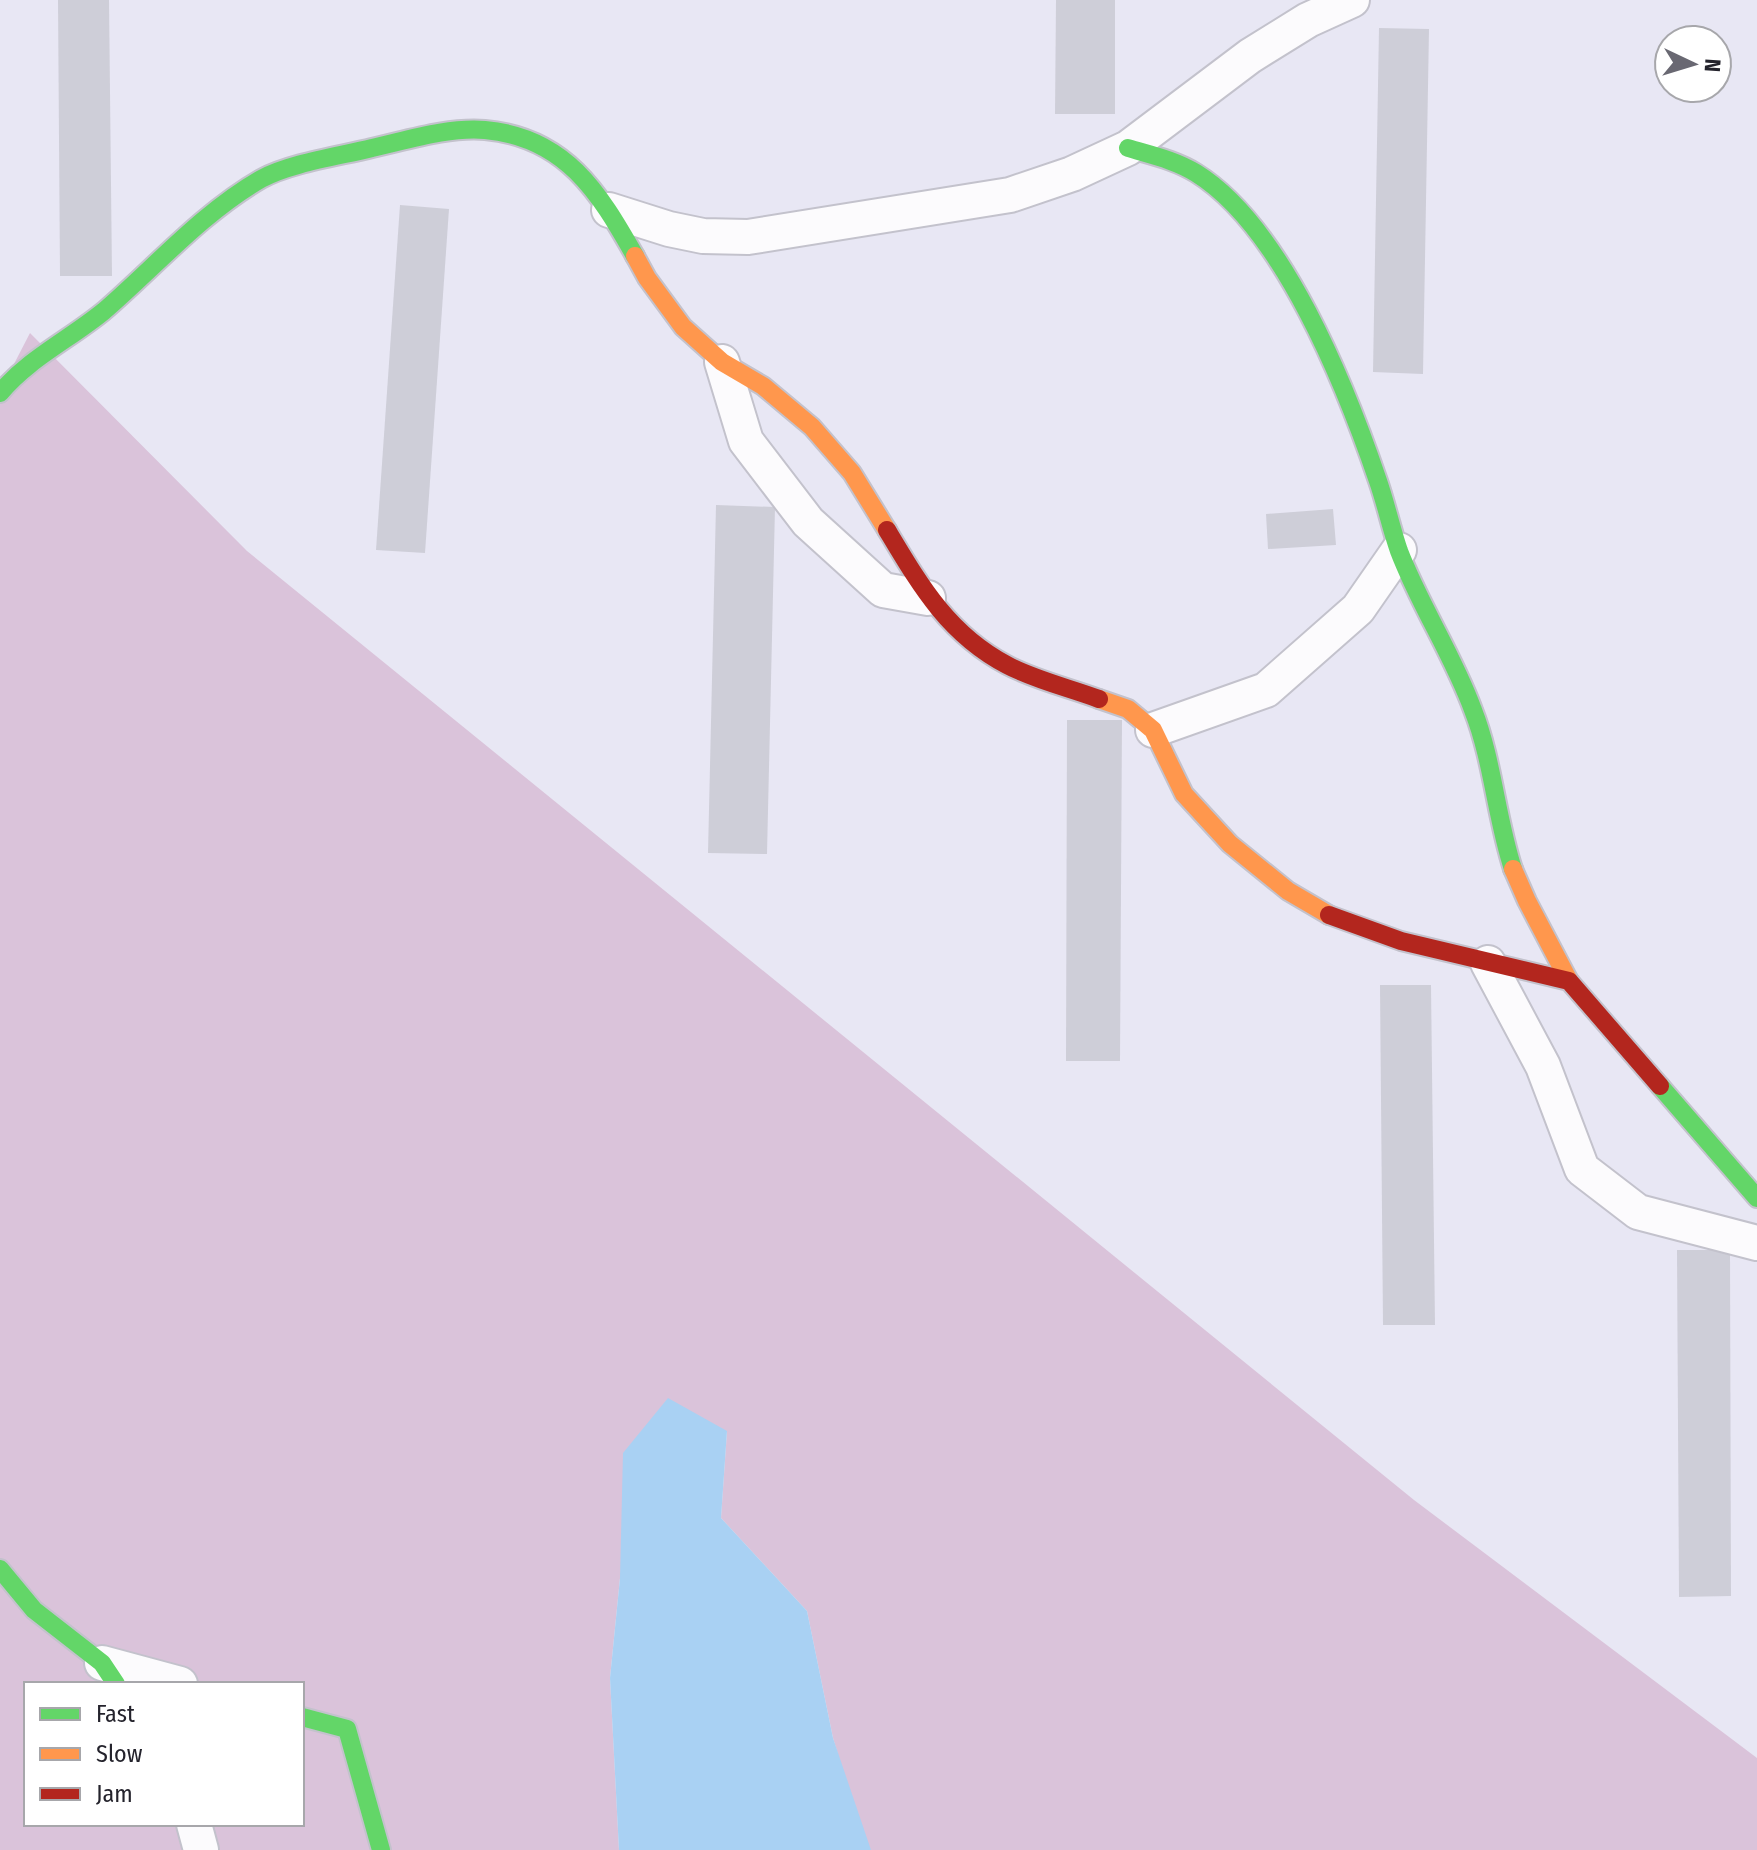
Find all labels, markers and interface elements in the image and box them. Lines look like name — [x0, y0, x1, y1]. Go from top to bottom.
north arrow — [1653, 24, 1733, 104]
text: N — [1699, 58, 1726, 73]
legend — [24, 1682, 304, 1826]
text: Fast — [96, 1700, 135, 1728]
text: Slow — [96, 1740, 143, 1768]
text: Jam — [96, 1780, 133, 1808]

